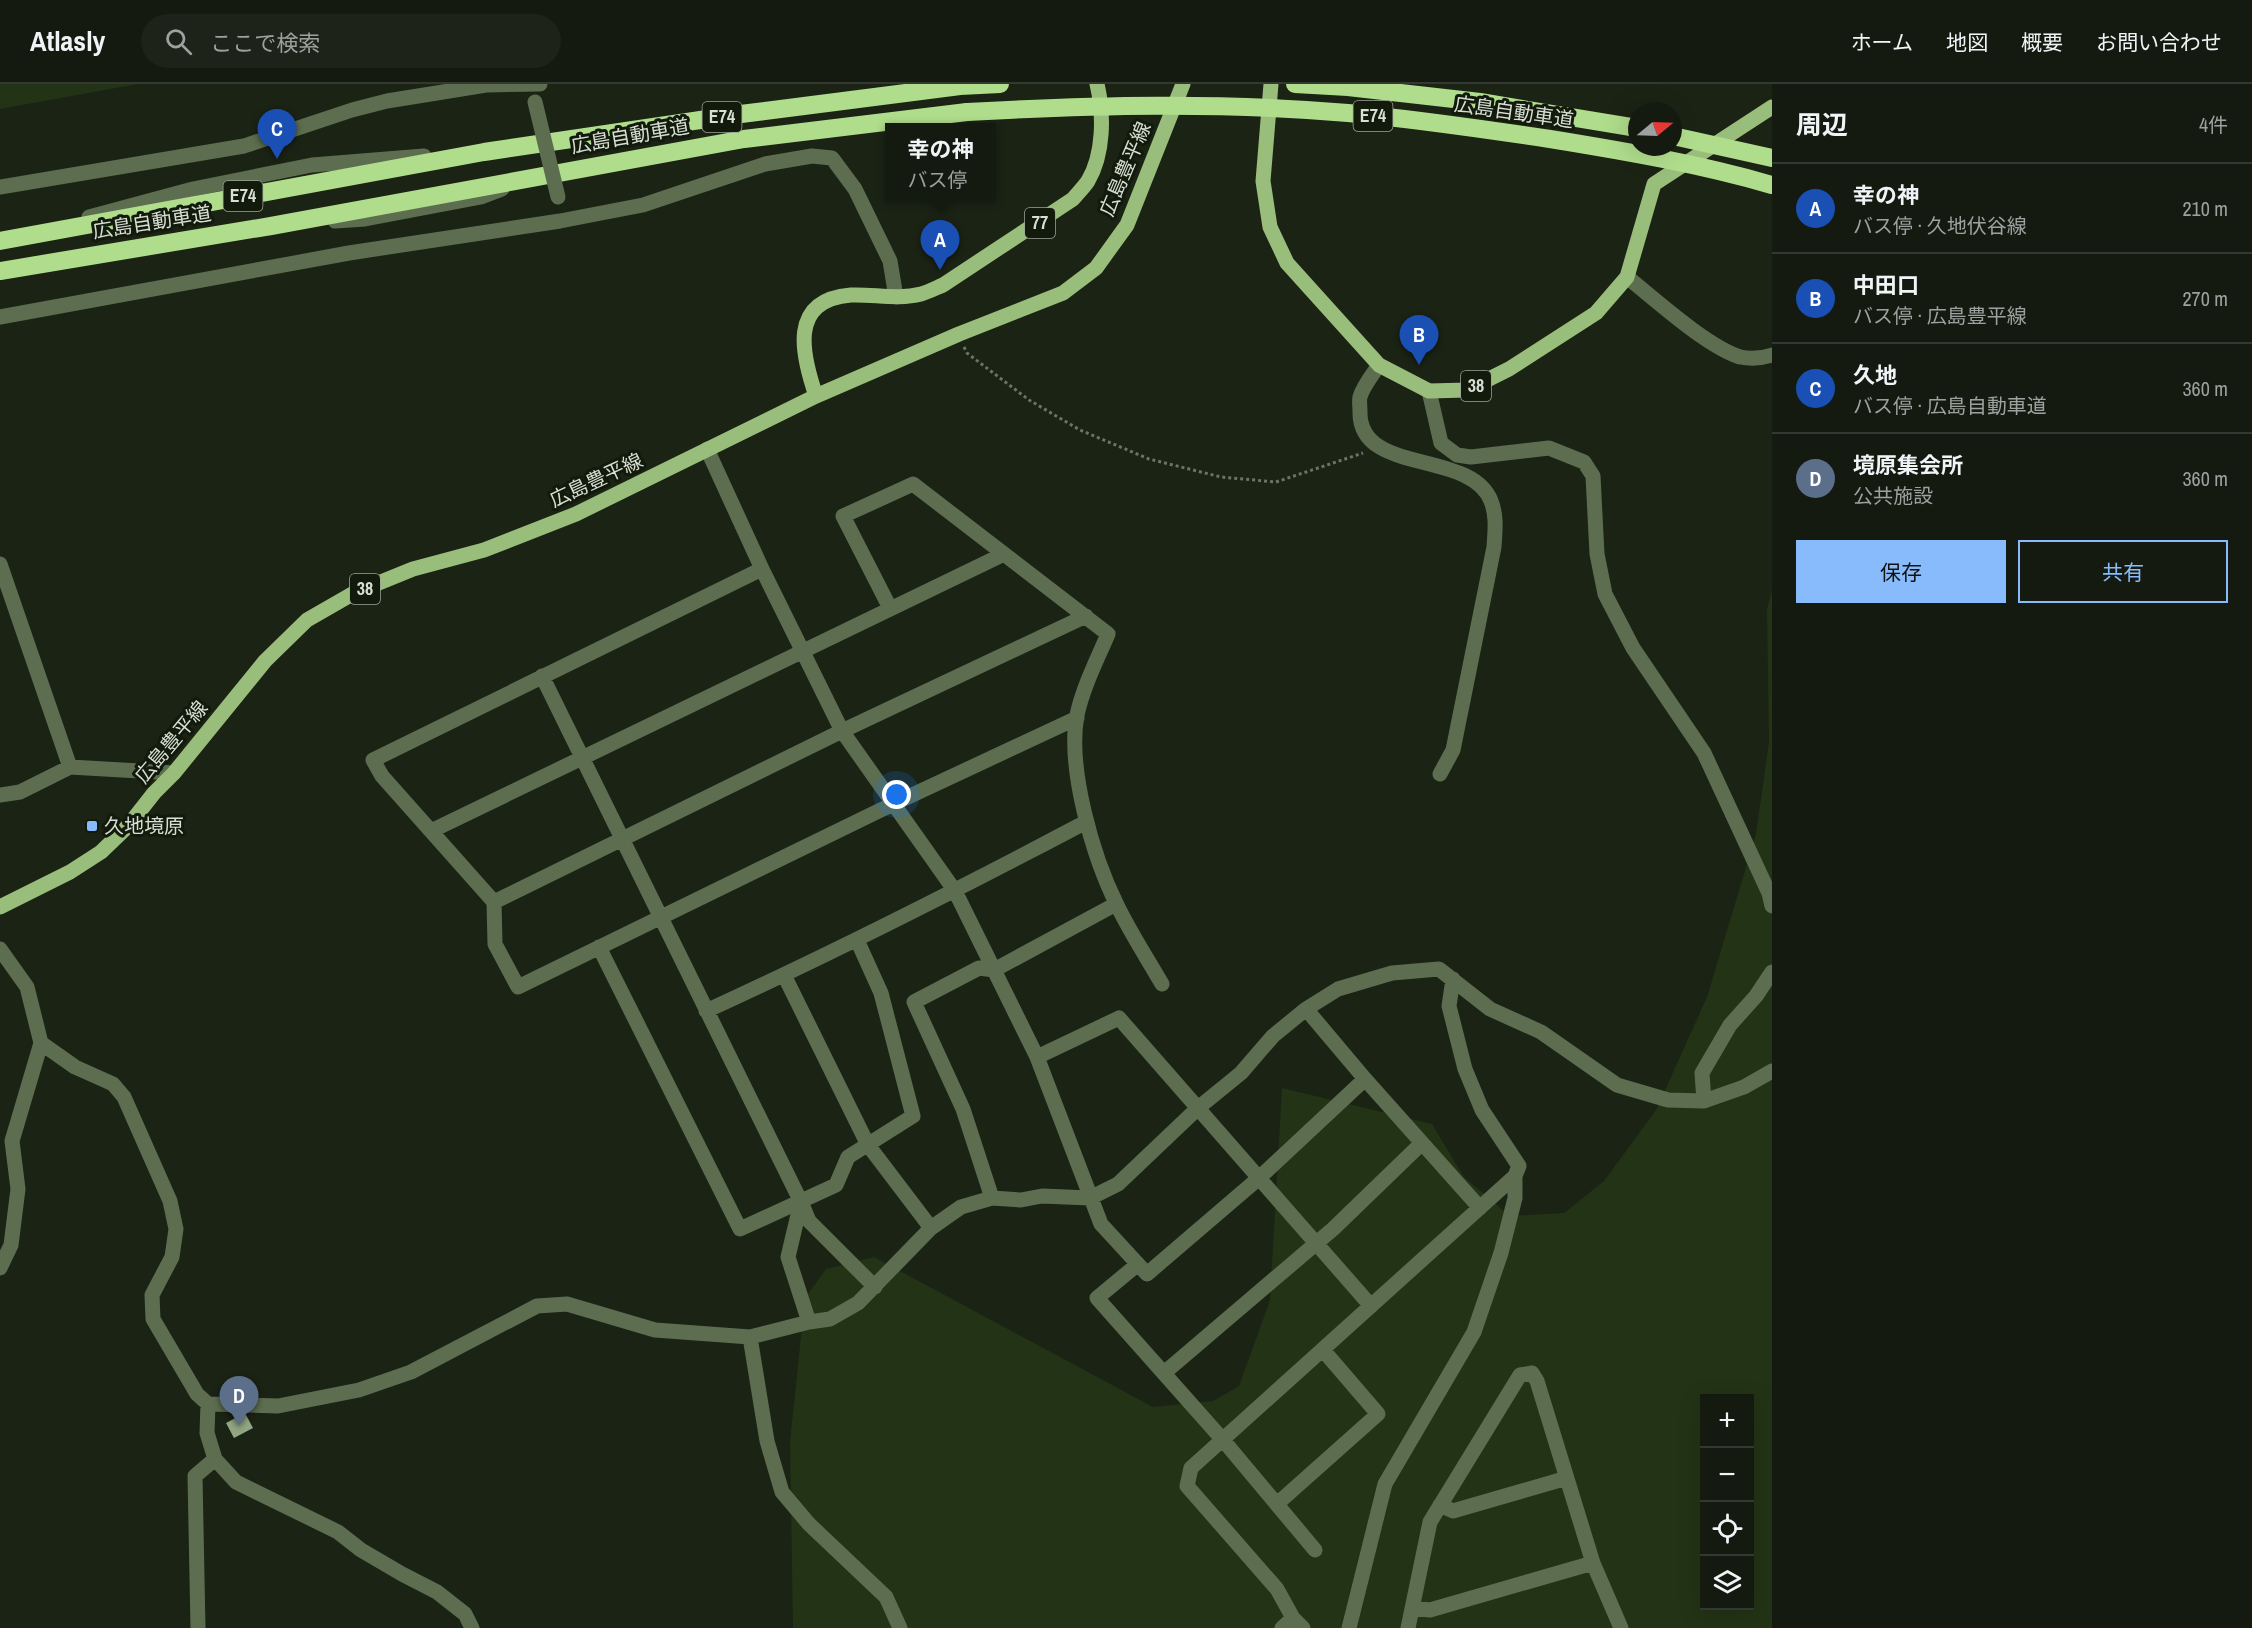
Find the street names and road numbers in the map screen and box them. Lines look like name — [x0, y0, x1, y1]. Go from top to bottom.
street label: 広島自動車道 — [1453, 90, 1575, 133]
road number: E74 — [1354, 101, 1392, 131]
road number: E74 — [702, 102, 742, 132]
street label: 広島自動車道 — [568, 112, 691, 159]
street label: 広島豊平線 — [1093, 118, 1157, 220]
road number: E74 — [224, 181, 262, 211]
street label: 広島自動車道 — [91, 199, 213, 244]
road number: 77 — [1025, 208, 1055, 238]
road number: 38 — [1461, 371, 1491, 401]
street label: 広島豊平線 — [545, 446, 647, 513]
road number: 38 — [350, 574, 380, 604]
street label: 広島豊平線 — [128, 695, 213, 789]

